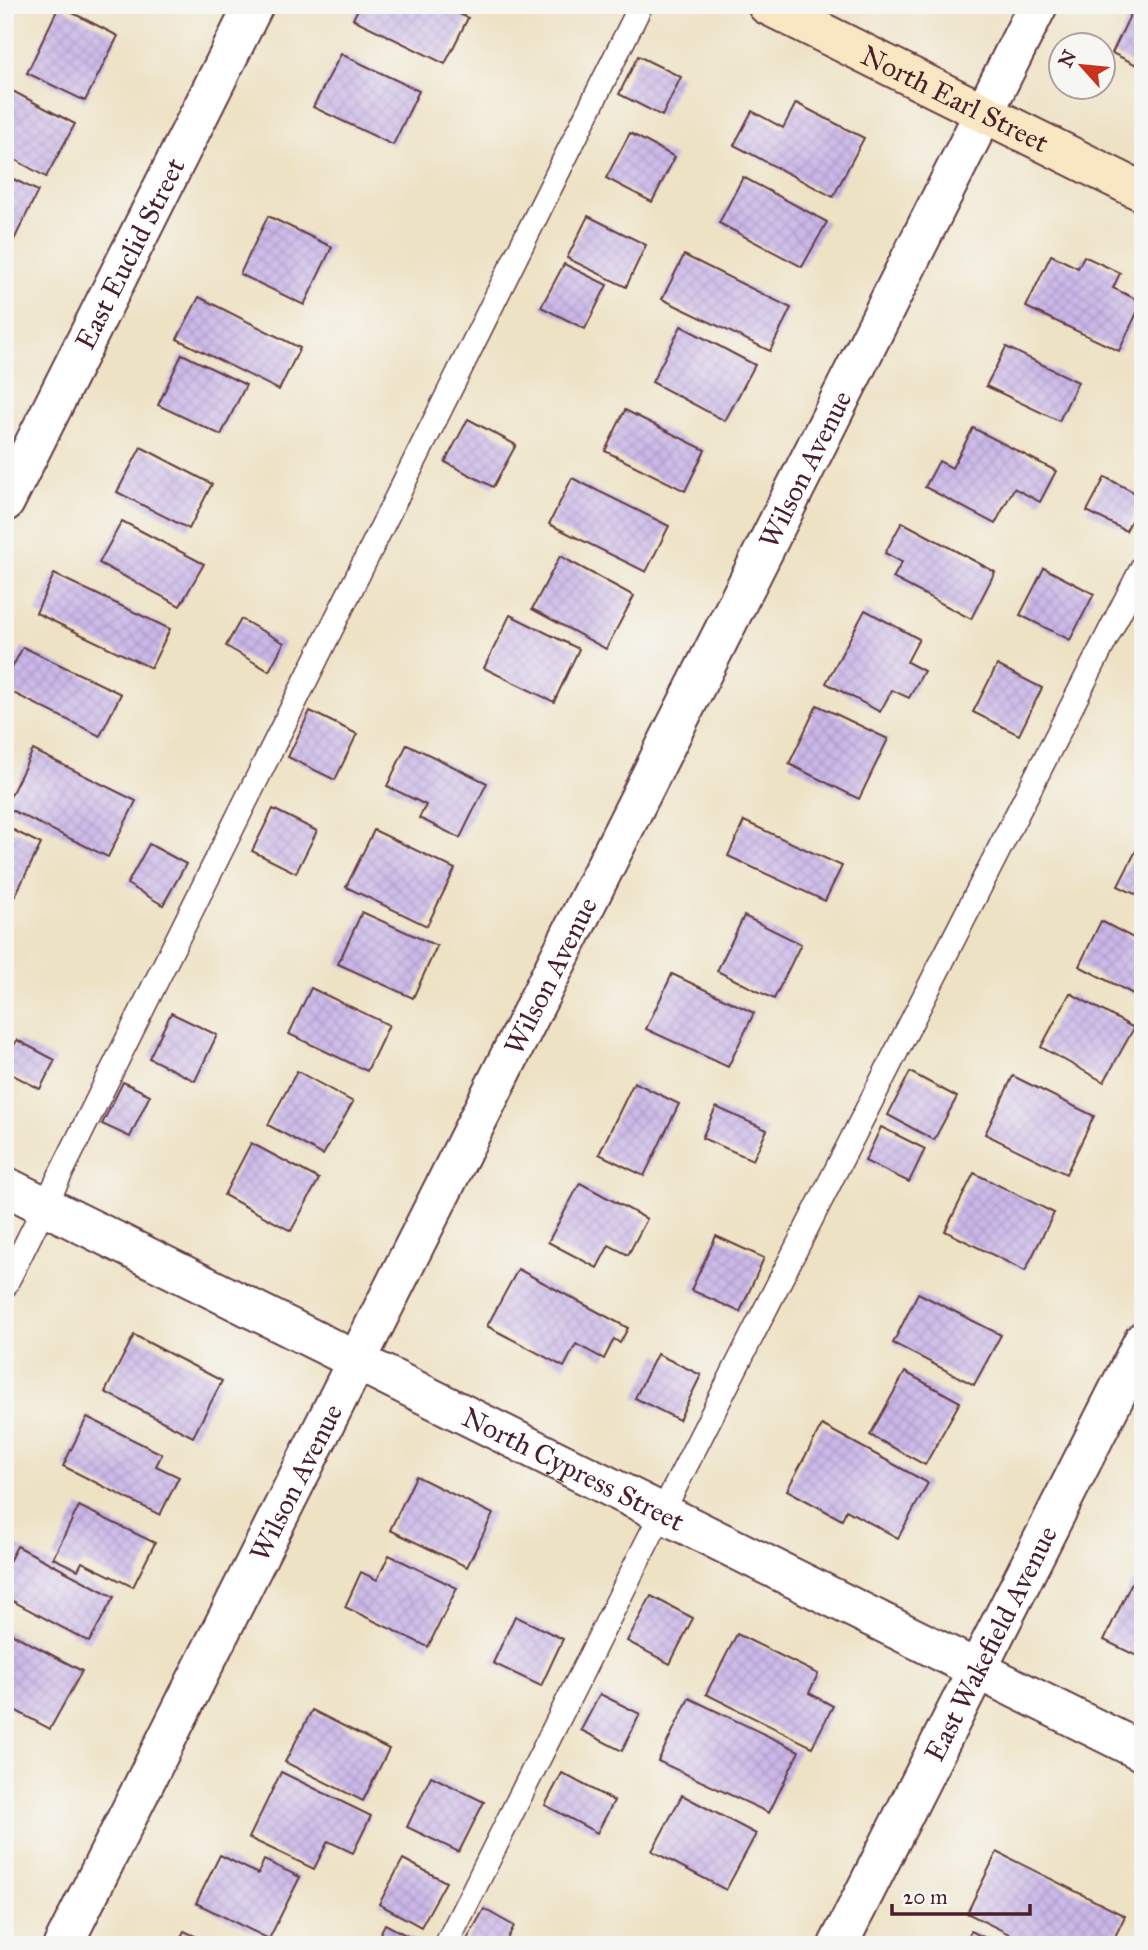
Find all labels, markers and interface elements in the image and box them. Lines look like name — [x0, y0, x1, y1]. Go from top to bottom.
north arrow — [1046, 32, 1116, 102]
street label: North Earl Street — [855, 38, 1054, 160]
text: N — [1053, 46, 1081, 71]
street label: East Euclid Street — [67, 152, 193, 355]
street label: Wilson Avenue — [751, 385, 859, 554]
street label: Wilson Avenue — [496, 891, 605, 1060]
street label: Wilson Avenue — [242, 1398, 350, 1567]
street label: North Cypress Street — [456, 1399, 690, 1539]
street label: East Wakefield Avenue — [917, 1520, 1065, 1767]
scale bar — [892, 1873, 1031, 1917]
text: 20 m — [903, 1884, 948, 1910]

